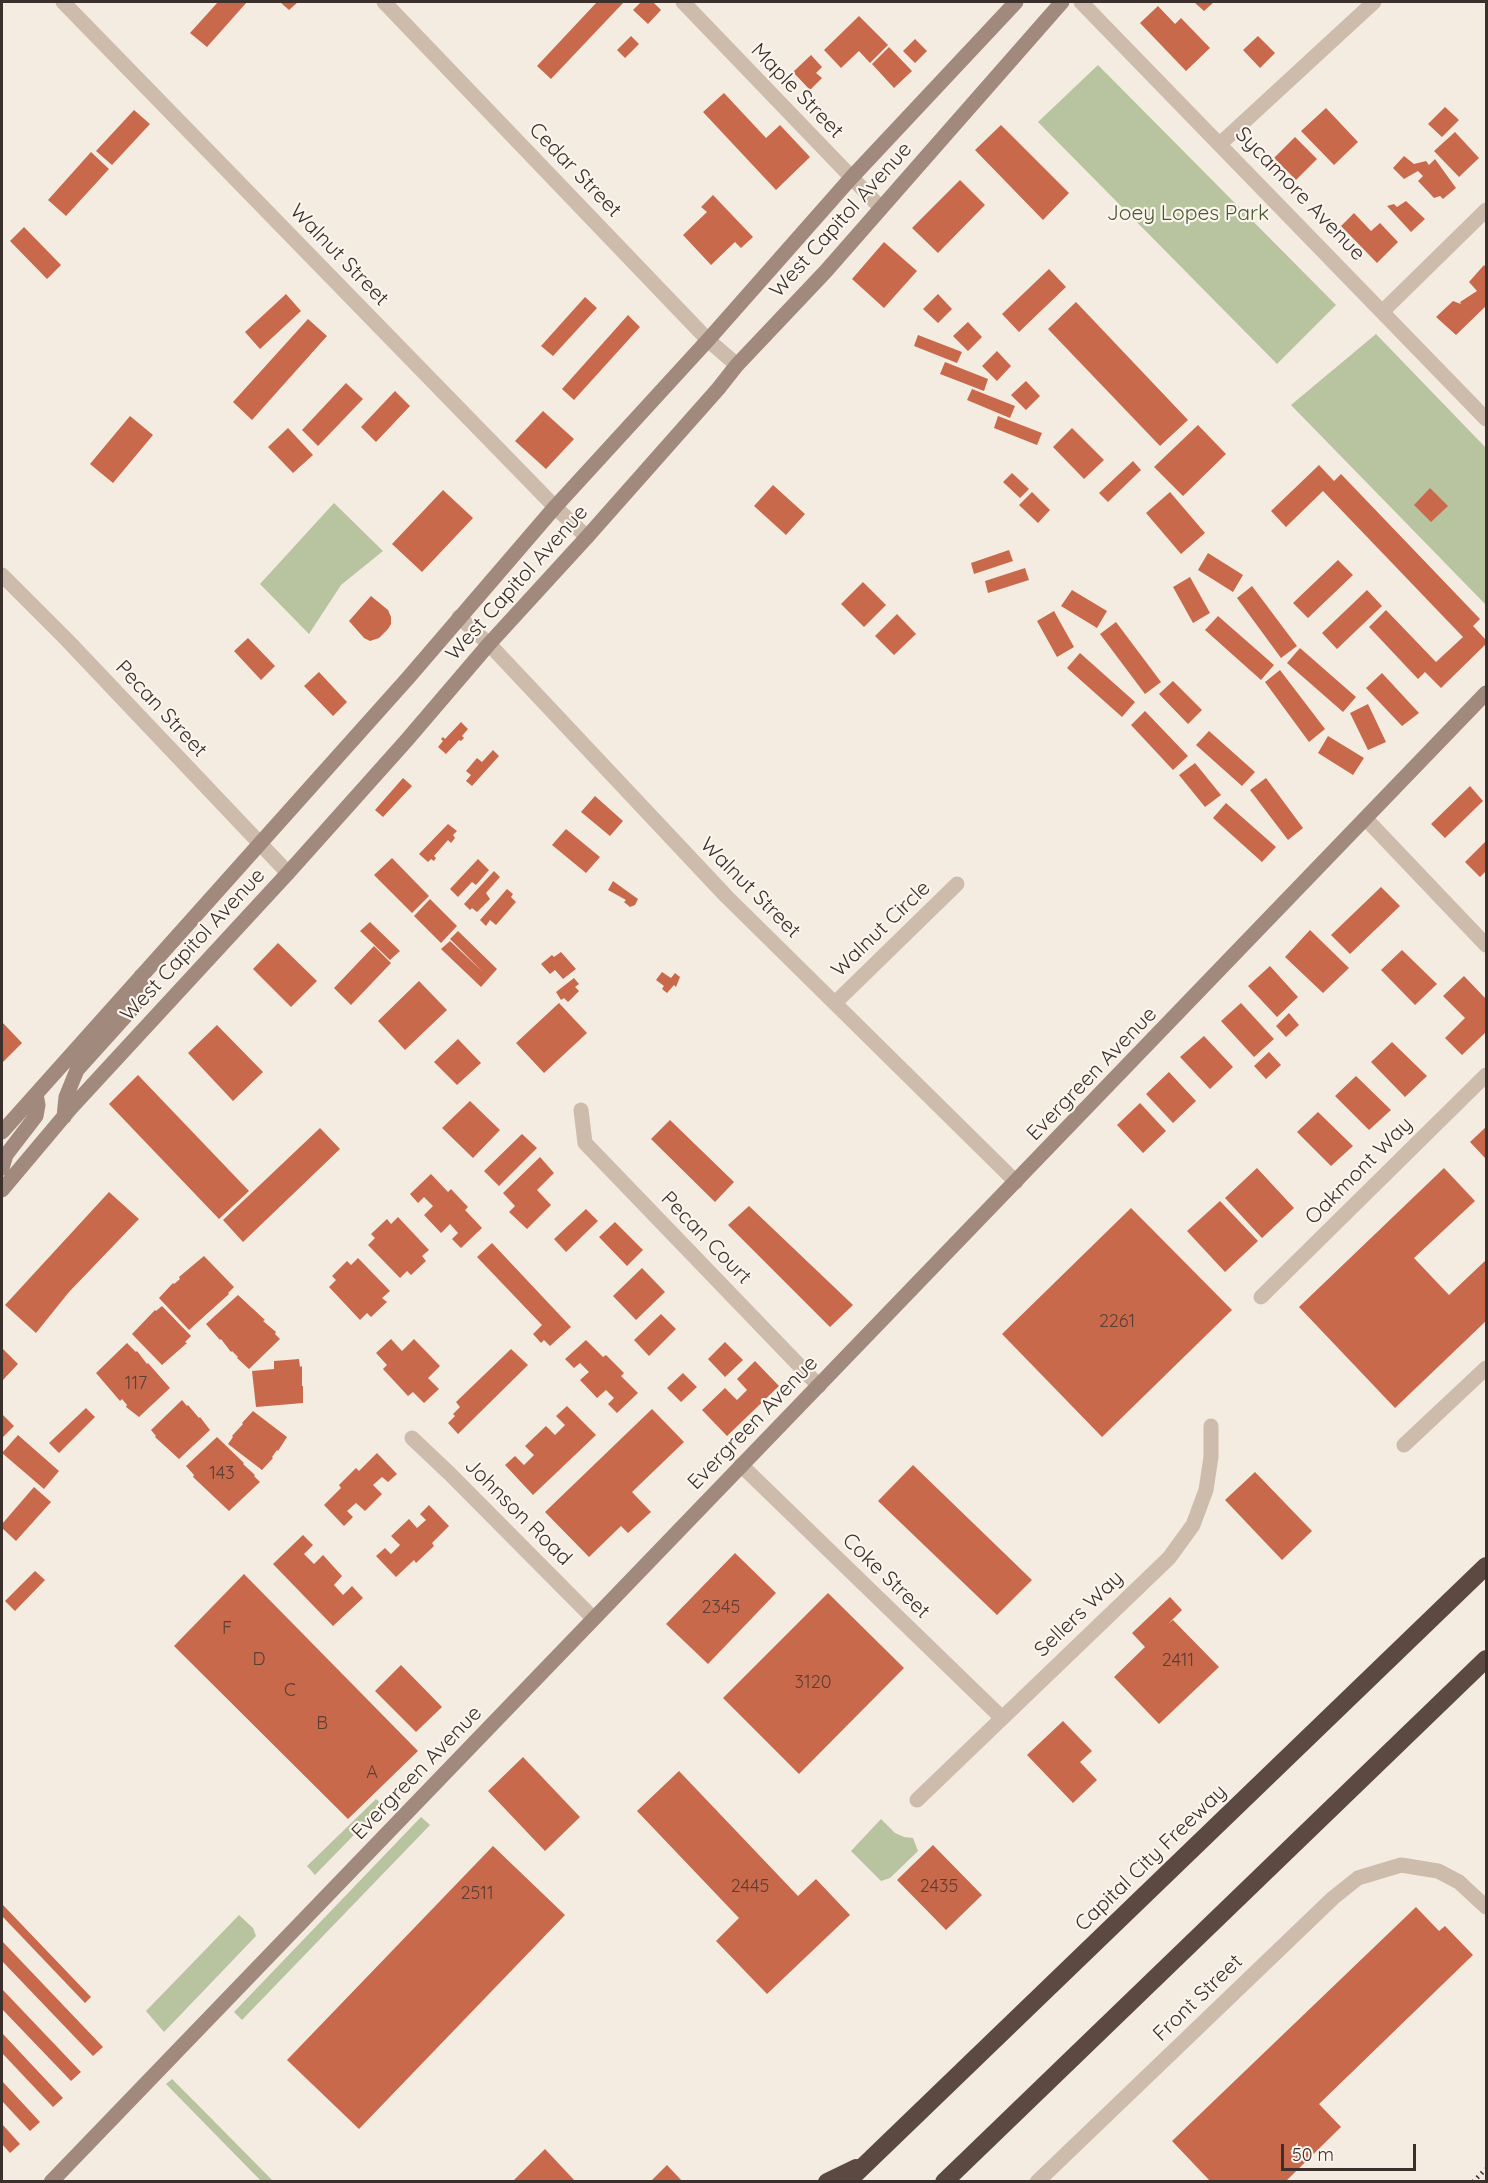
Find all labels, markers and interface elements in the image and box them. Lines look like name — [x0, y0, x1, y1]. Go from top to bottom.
street label: Maple Street — [745, 38, 849, 144]
street label: Cedar Street — [523, 117, 627, 223]
street label: Sycamore Avenue — [1230, 122, 1370, 266]
street label: West Capitol Avenue — [765, 137, 917, 303]
street label: Walnut Street — [284, 199, 394, 311]
park label: Joey Lopes Park — [1107, 201, 1269, 227]
street label: West Capitol Avenue — [441, 500, 593, 666]
street label: Pecan Street — [110, 655, 212, 763]
street label: Walnut Street — [694, 832, 806, 944]
street label: West Capitol Avenue — [115, 863, 271, 1027]
street label: Walnut Circle — [826, 876, 936, 982]
street label: Evergreen Avenue — [1022, 1002, 1162, 1146]
street label: Oakmont Way — [1300, 1112, 1418, 1230]
street label: Pecan Court — [656, 1186, 756, 1290]
house number: 2261 — [1099, 1311, 1135, 1333]
street label: Evergreen Avenue — [683, 1351, 823, 1495]
house number: 117 — [125, 1373, 147, 1395]
street label: Johnson Road — [459, 1453, 577, 1571]
house number: 143 — [209, 1463, 235, 1485]
street label: Coke Street — [837, 1528, 935, 1624]
street label: Sellers Way — [1029, 1566, 1129, 1662]
house number: 2345 — [702, 1597, 740, 1619]
house number: F — [222, 1618, 232, 1640]
house number: D — [253, 1649, 265, 1671]
house number: 2411 — [1162, 1650, 1194, 1672]
house number: 3120 — [795, 1672, 831, 1694]
house number: C — [284, 1680, 296, 1702]
street label: Evergreen Avenue — [347, 1701, 487, 1845]
house number: B — [316, 1713, 328, 1735]
house number: A — [366, 1762, 378, 1784]
street label: Capital City Freeway — [1070, 1779, 1232, 1937]
house number: 2445 — [731, 1876, 769, 1898]
house number: 2435 — [920, 1876, 958, 1898]
house number: 2511 — [460, 1883, 494, 1905]
street label: Front Street — [1148, 1949, 1248, 2047]
scale bar — [1284, 2132, 1419, 2170]
text: 50 m — [1292, 2143, 1334, 2166]

